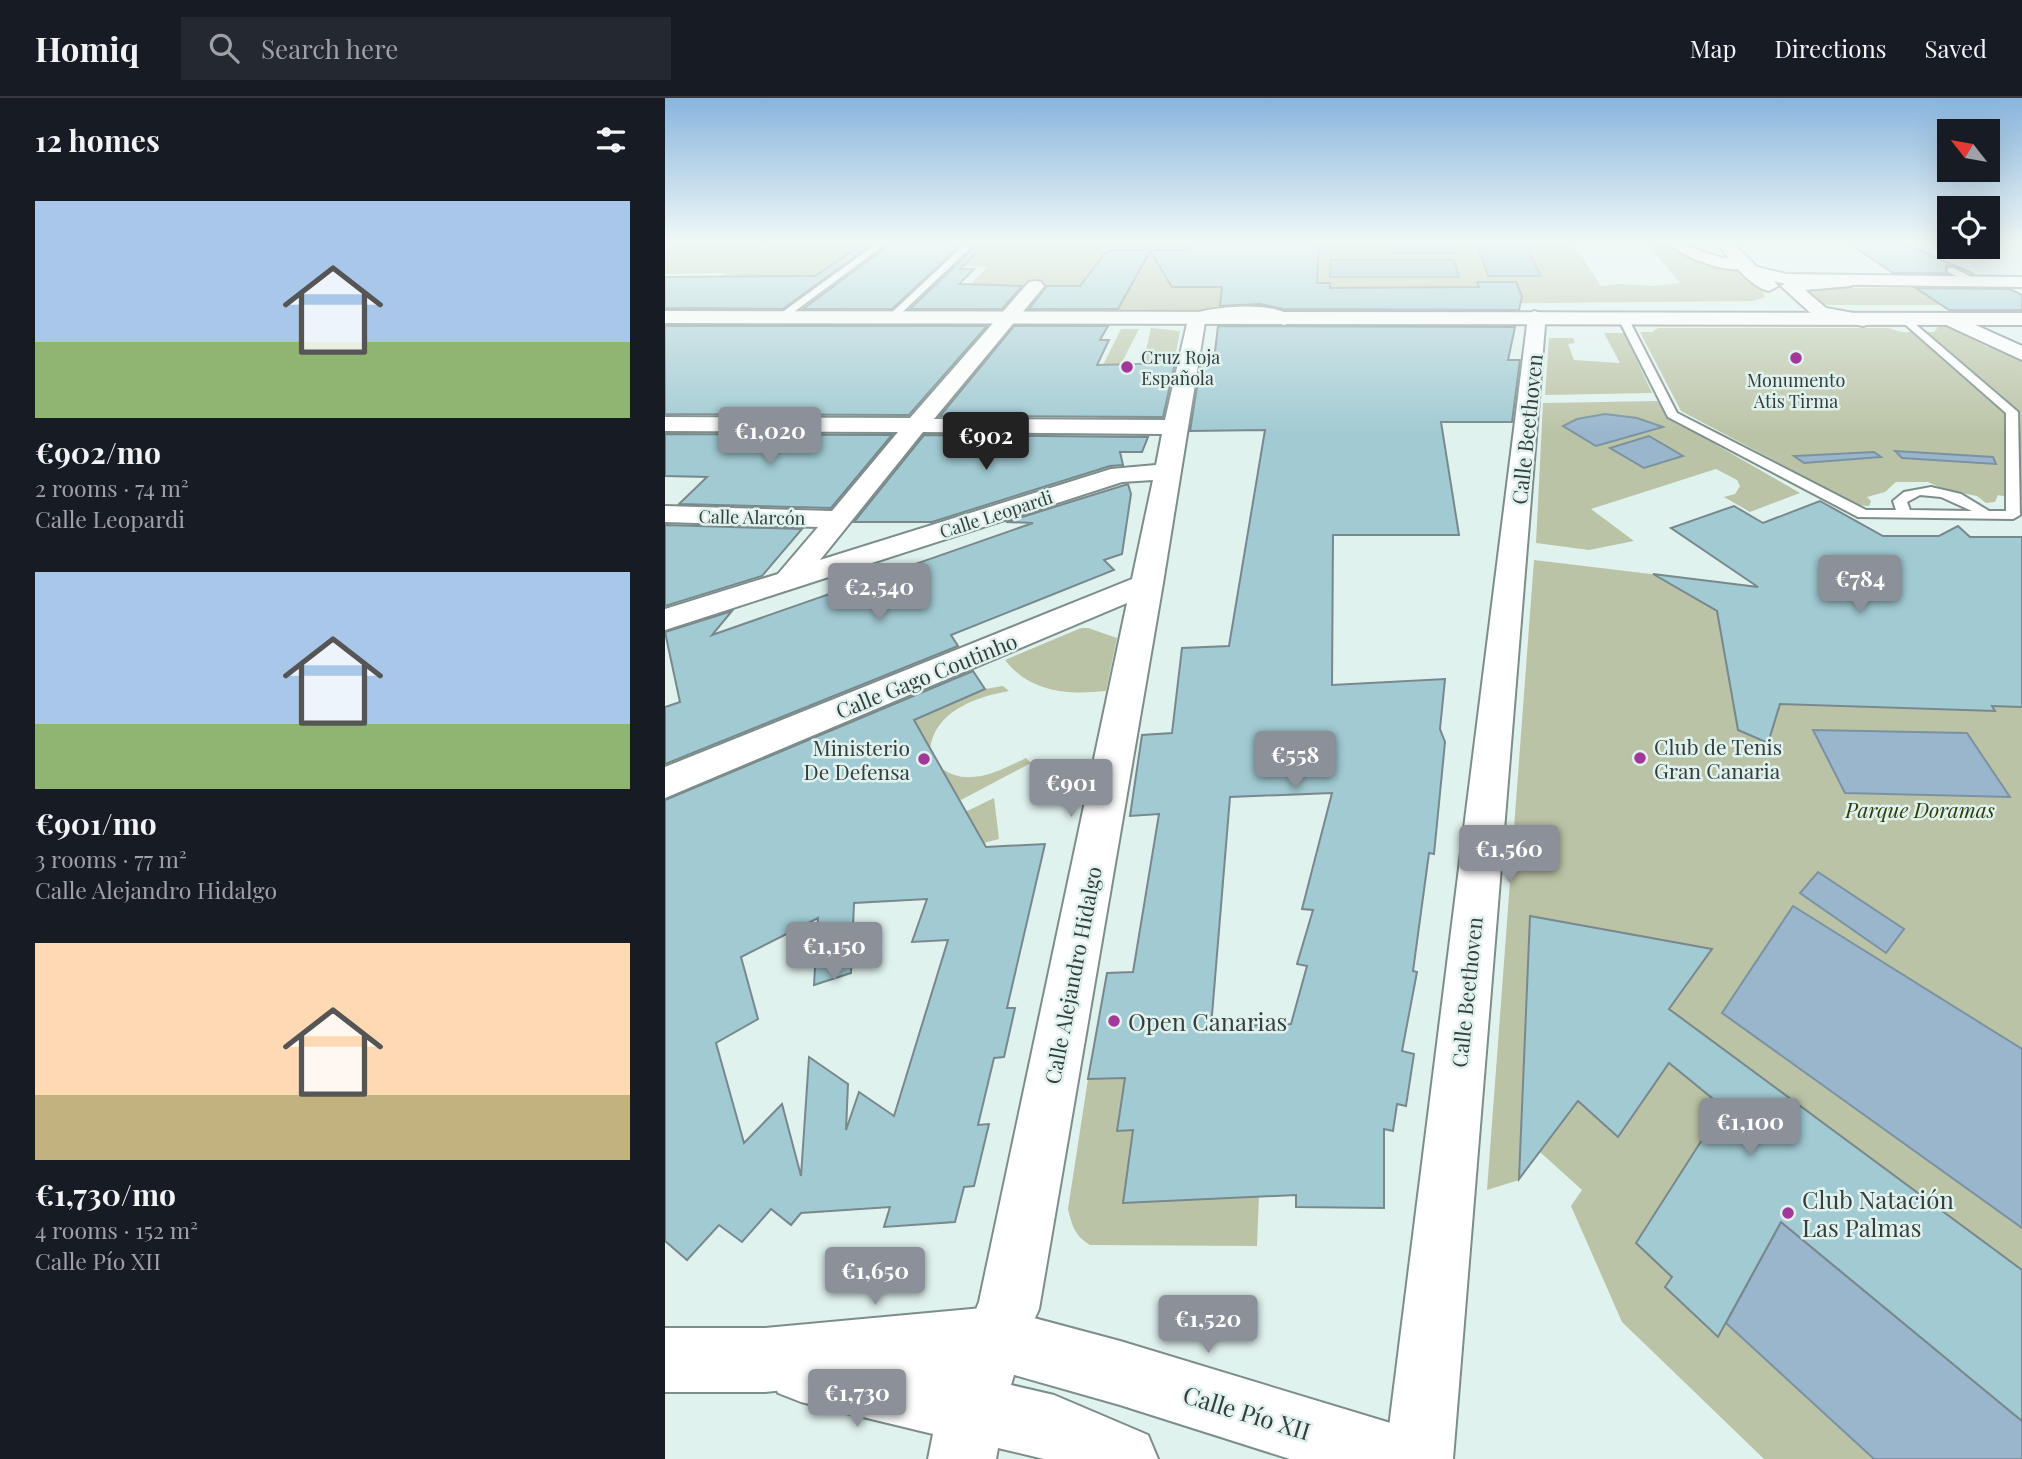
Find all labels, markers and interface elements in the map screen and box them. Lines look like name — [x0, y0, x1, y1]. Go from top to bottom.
search box — [181, 17, 671, 80]
text: Homiq — [35, 26, 139, 70]
icon: search — [205, 29, 243, 67]
text: Search here — [261, 31, 398, 66]
text: Map — [1690, 32, 1736, 64]
text: Directions — [1774, 32, 1887, 64]
text: Saved — [1925, 32, 1987, 64]
north arrow — [1937, 119, 2000, 182]
map controls — [1937, 119, 2000, 259]
text: 12 homes — [35, 120, 160, 160]
icon: filters — [592, 121, 630, 159]
button: locate — [1937, 196, 2000, 259]
icon: home — [270, 247, 396, 373]
place label: Cruz Roja Española — [1141, 345, 1220, 390]
marker: Monumento Atis Tirma — [1788, 350, 1804, 366]
street label: Calle Beethoven — [1504, 352, 1548, 506]
marker: Cruz Roja Española — [1119, 359, 1135, 375]
place label: Monumento Atis Tirma — [1747, 368, 1845, 413]
pin: €1,020 — [713, 408, 827, 467]
pin: €902 — [945, 412, 1027, 472]
text: €1,020 — [734, 414, 806, 445]
text: €902 — [959, 419, 1013, 450]
text: €902/mo — [35, 432, 161, 472]
text: 2 rooms · 74 m² — [35, 472, 189, 503]
street label: Calle Leopardi — [936, 484, 1056, 544]
text: Calle Leopardi — [35, 503, 185, 534]
street label: Calle Alarcón — [698, 504, 806, 530]
pin: €784 — [1819, 556, 1901, 615]
text: €784 — [1835, 562, 1885, 593]
pin: €2,540 — [822, 564, 936, 623]
text: €2,540 — [844, 570, 914, 601]
icon: home — [270, 618, 396, 744]
street label: Calle Gago Coutinho — [831, 626, 1021, 724]
pin: €558 — [1254, 732, 1336, 791]
place label: Club de Tenis Gran Canaria — [1654, 732, 1782, 784]
place label: Ministerio De Defensa — [804, 733, 911, 785]
text: €558 — [1271, 738, 1319, 769]
marker: Club de Tenis Gran Canaria — [1632, 750, 1648, 766]
marker: Ministerio De Defensa — [916, 751, 932, 767]
pin: €901 — [1030, 760, 1112, 819]
text: €901 — [1045, 766, 1097, 797]
park label: Parque Doramas — [1844, 795, 1995, 823]
text: €901/mo — [35, 803, 157, 843]
pin: €1,560 — [1452, 826, 1566, 885]
text: €1,560 — [1475, 832, 1543, 863]
text: 3 rooms · 77 m² — [35, 843, 187, 874]
street label: Calle Alejandro Hidalgo — [1037, 864, 1107, 1086]
text: Calle Alejandro Hidalgo — [35, 874, 277, 905]
street label: Calle Beethoven — [1444, 915, 1488, 1069]
pin: €1,150 — [777, 922, 891, 982]
text: €1,150 — [802, 929, 866, 960]
icon: home — [270, 989, 396, 1115]
place label: Open Canarias — [1128, 1005, 1287, 1037]
marker: Open Canarias — [1106, 1013, 1122, 1029]
pin: €1,100 — [1693, 1098, 1807, 1158]
text: €1,100 — [1716, 1105, 1784, 1136]
text: €1,730/mo — [35, 1174, 176, 1214]
place label: Club Natación Las Palmas — [1802, 1183, 1954, 1243]
marker: Club Natación Las Palmas — [1780, 1205, 1796, 1221]
text: 4 rooms · 152 m² — [35, 1214, 198, 1245]
text: Calle Pío XII — [35, 1245, 161, 1276]
pin: €1,650 — [818, 1248, 932, 1307]
text: €1,650 — [841, 1254, 909, 1285]
pin: €1,520 — [1151, 1296, 1265, 1355]
text: €1,520 — [1175, 1302, 1241, 1333]
pin: €1,730 — [800, 1370, 914, 1429]
text: €1,730 — [824, 1376, 890, 1407]
street label: Calle Pío XII — [1179, 1377, 1315, 1447]

